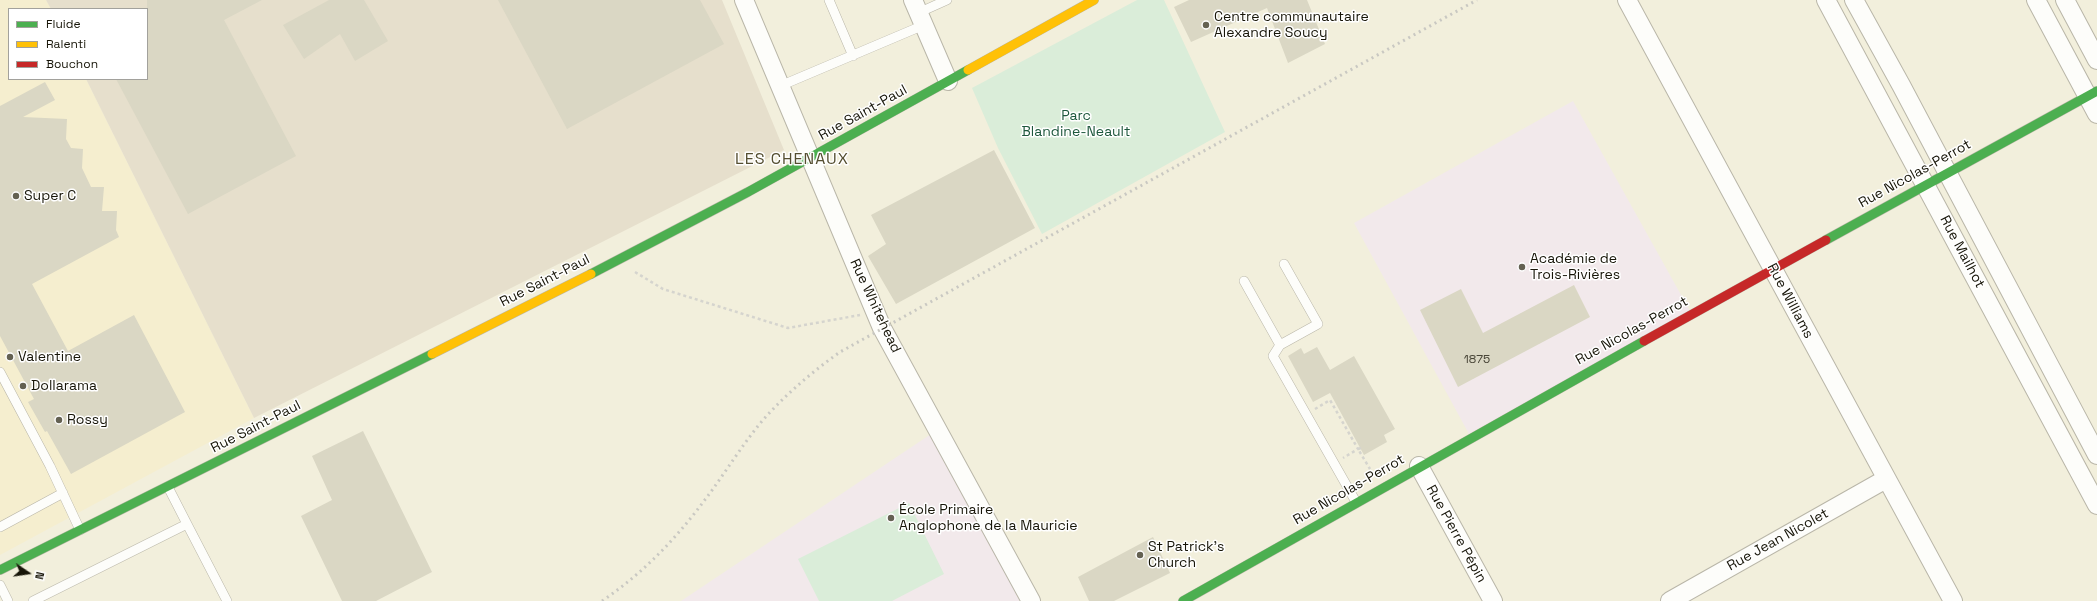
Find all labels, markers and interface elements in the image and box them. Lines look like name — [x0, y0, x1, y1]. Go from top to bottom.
legend — [8, 8, 148, 80]
place label: Centre communautaire Alexandre Soucy — [1214, 9, 1369, 42]
text: Fluide — [46, 16, 81, 32]
marker: Centre communautaire Alexandre Soucy — [1201, 20, 1211, 30]
text: Ralenti — [46, 36, 86, 52]
text: Bouchon — [46, 56, 98, 72]
street label: Rue Saint-Paul — [816, 82, 910, 144]
park label: Parc Blandine-Neault — [1022, 108, 1130, 140]
street label: Rue Nicolas-Perrot — [1856, 136, 1974, 212]
district label: LES CHENAUX — [735, 150, 849, 170]
place label: Super C — [24, 188, 76, 204]
marker: Super C — [11, 191, 21, 201]
street label: Rue Mailhot — [1936, 213, 1988, 291]
street label: Rue Saint-Paul — [497, 251, 593, 311]
place label: Académie de Trois-Rivières — [1530, 251, 1620, 284]
street label: Rue Whitehead — [846, 256, 904, 356]
street label: Rue Williams — [1763, 261, 1817, 341]
marker: Académie de Trois-Rivières — [1517, 262, 1527, 272]
street label: Rue Nicolas-Perrot — [1573, 293, 1691, 369]
place label: Valentine — [18, 349, 81, 365]
marker: Valentine — [5, 352, 15, 362]
house number: 1875 — [1464, 353, 1490, 367]
place label: Dollarama — [31, 378, 97, 394]
marker: Dollarama — [18, 381, 28, 391]
street label: Rue Saint-Paul — [208, 397, 304, 457]
place label: Rossy — [67, 412, 108, 428]
marker: Rossy — [54, 415, 64, 425]
street label: Rue Nicolas-Perrot — [1290, 451, 1408, 529]
street label: Rue Pierre Pépin — [1422, 482, 1490, 586]
place label: École Primaire Anglophone de la Mauricie — [899, 502, 1078, 534]
street label: Rue Jean Nicolet — [1724, 505, 1832, 575]
marker: École Primaire Anglophone de la Mauricie — [886, 513, 896, 523]
place label: St Patrick's Church — [1148, 539, 1224, 572]
marker: St Patrick's Church — [1135, 550, 1145, 560]
north arrow — [8, 553, 48, 593]
text: N — [32, 571, 47, 581]

